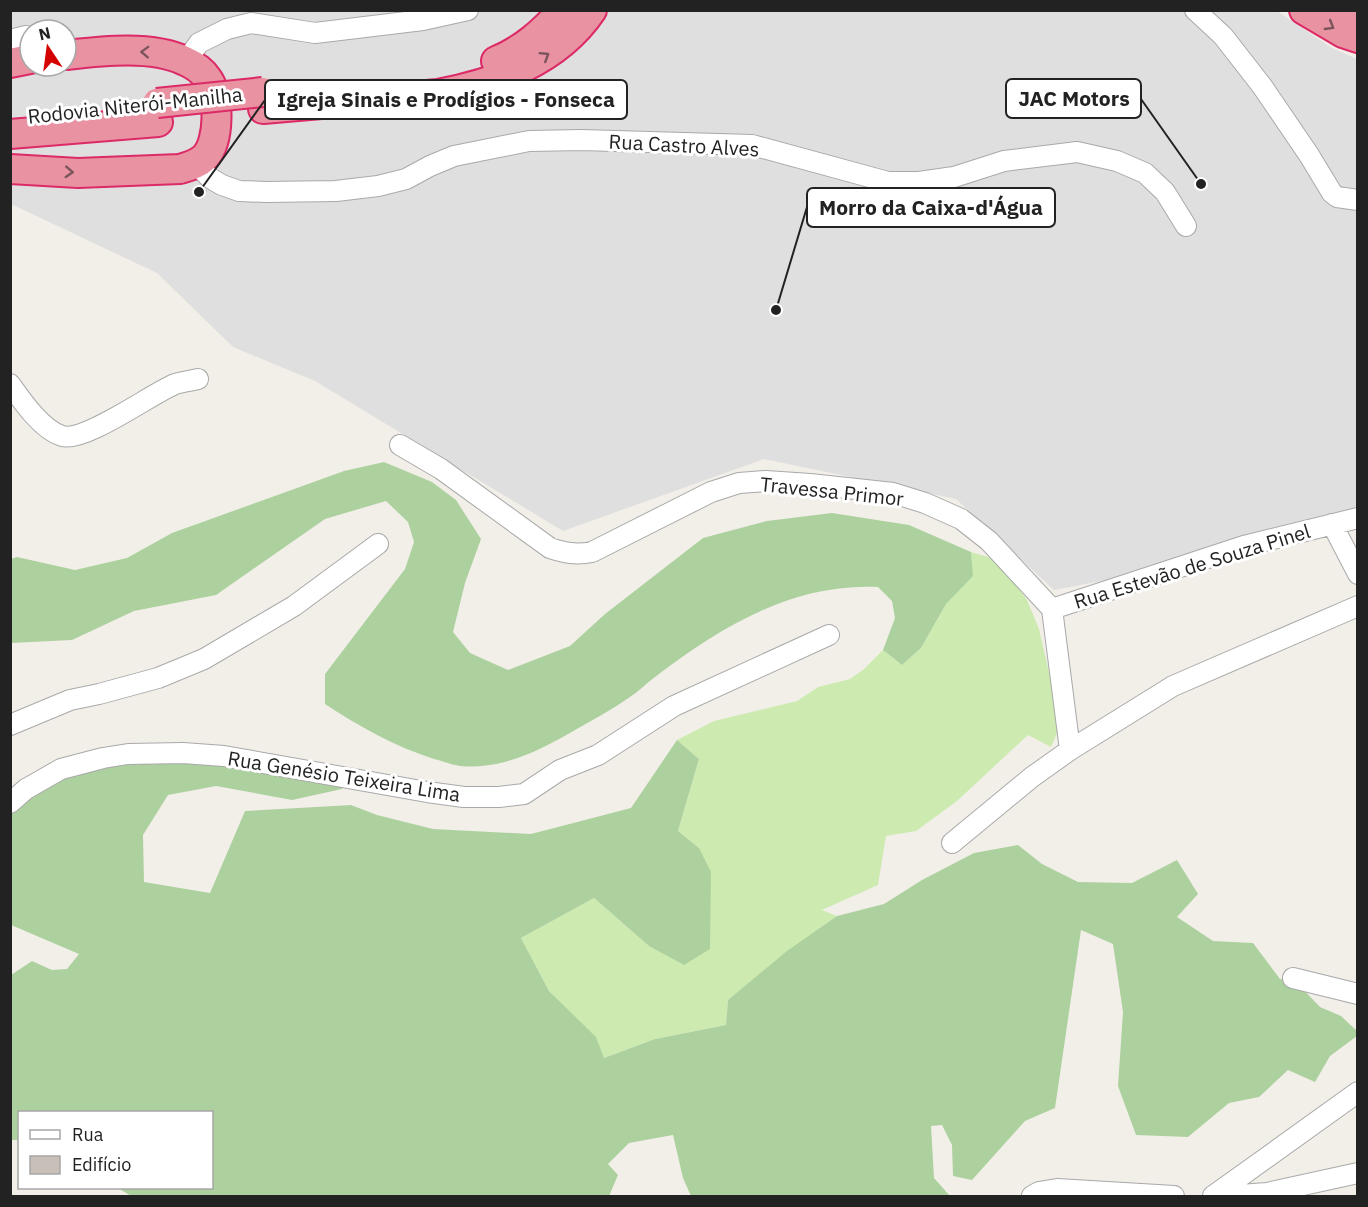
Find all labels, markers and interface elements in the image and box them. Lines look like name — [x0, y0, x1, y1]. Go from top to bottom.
north arrow — [18, 18, 78, 78]
one-way arrow — [1324, 19, 1334, 30]
text: N — [37, 22, 53, 44]
one-way arrow — [141, 46, 150, 58]
one-way arrow — [539, 51, 549, 63]
callout: JAC Motors — [1006, 79, 1141, 118]
street label: Rodovia Niterói-Manilha — [26, 80, 244, 130]
callout: Igreja Sinais e Prodígios - Fonseca — [265, 80, 627, 119]
text: JAC Motors — [1018, 84, 1130, 112]
text: Igreja Sinais e Prodígios - Fonseca — [277, 85, 615, 113]
street label: Rua Castro Alves — [608, 128, 760, 162]
one-way arrow — [64, 166, 73, 179]
callout: Morro da Caixa-d'Água — [807, 188, 1055, 227]
text: Morro da Caixa-d'Água — [819, 193, 1043, 221]
street label: Travessa Primor — [759, 470, 905, 512]
street label: Rua Estevão de Souza Pinel — [1070, 517, 1314, 615]
street label: Rua Genésio Teixeira Lima — [226, 744, 463, 808]
legend — [18, 1111, 213, 1189]
text: Rua — [72, 1123, 104, 1146]
text: Edifício — [72, 1153, 131, 1176]

